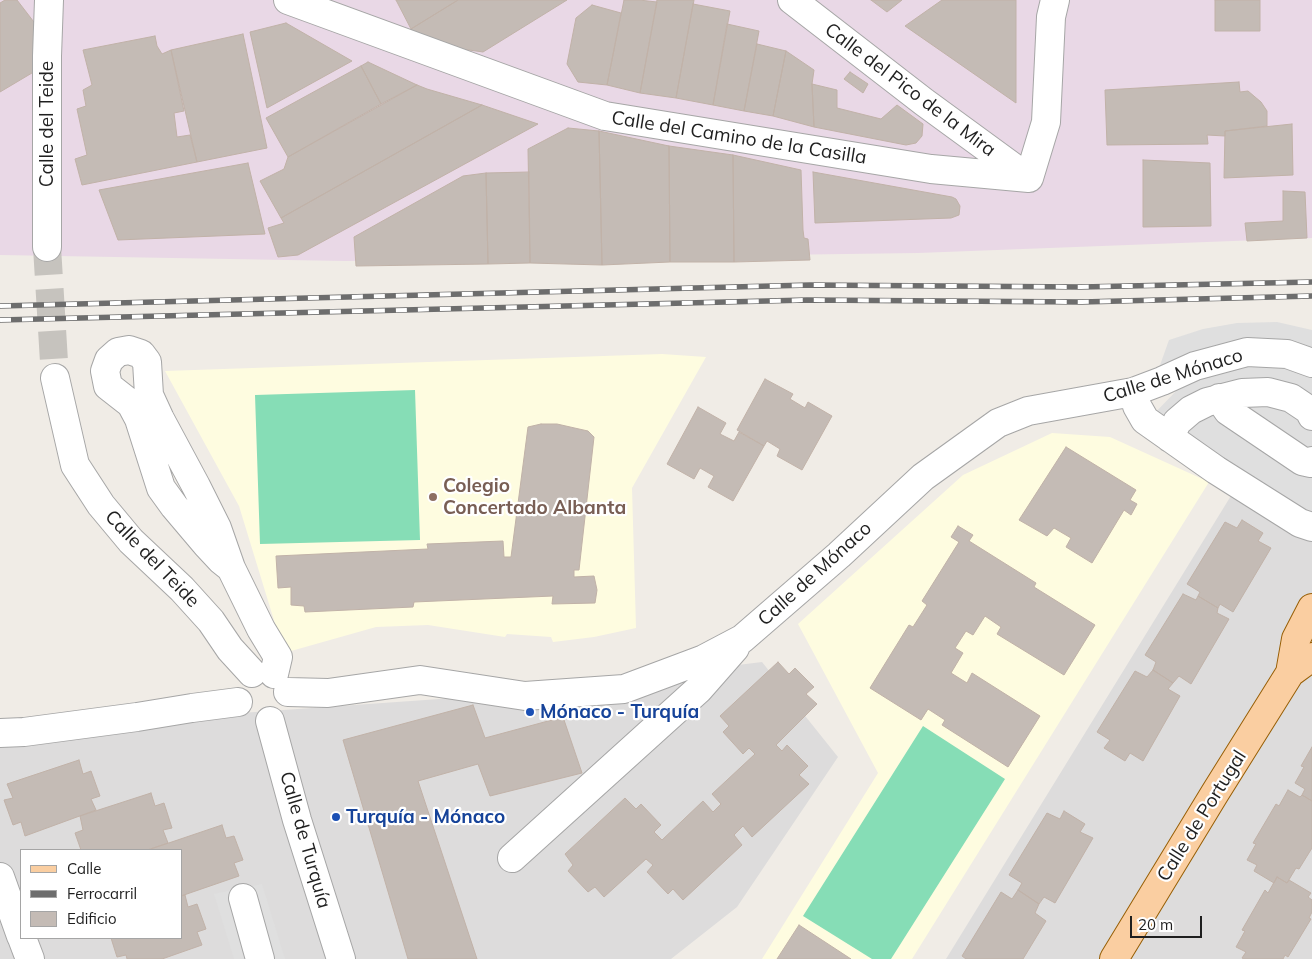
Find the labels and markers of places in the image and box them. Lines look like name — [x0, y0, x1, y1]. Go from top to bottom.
place label: Colegio Concertado Albanta — [443, 475, 626, 519]
marker: Colegio Concertado Albanta — [427, 491, 439, 503]
place label: Mónaco - Turquía — [540, 701, 699, 723]
marker: Mónaco - Turquía — [524, 706, 536, 718]
place label: Turquía - Mónaco — [346, 806, 505, 828]
marker: Turquía - Mónaco — [330, 811, 342, 823]

